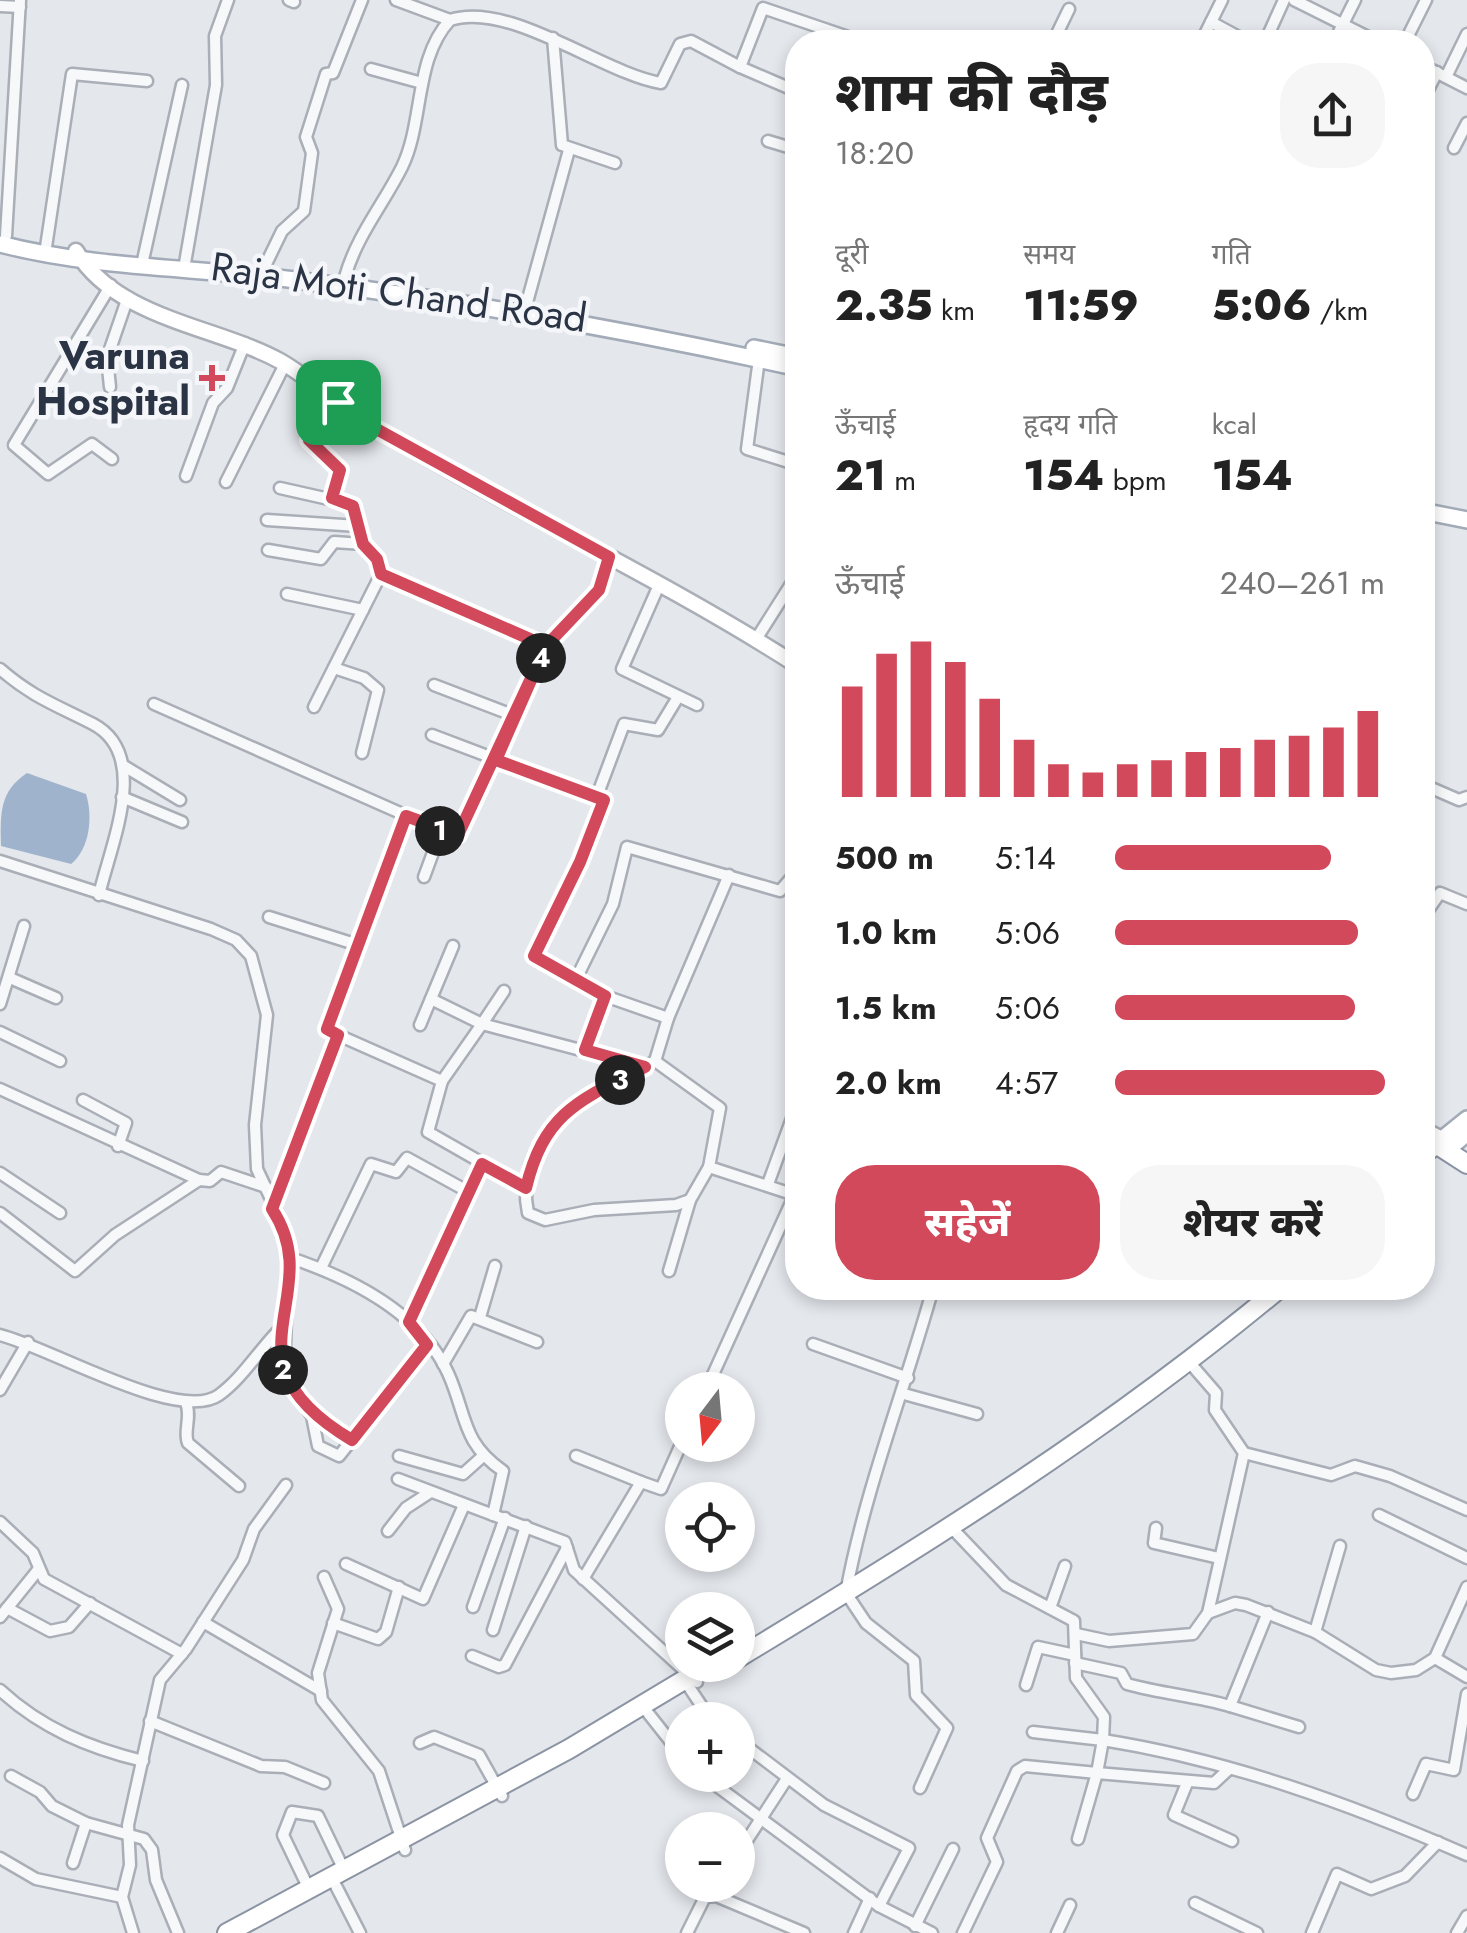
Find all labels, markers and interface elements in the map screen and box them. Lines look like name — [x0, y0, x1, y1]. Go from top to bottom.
text: शाम की दौड़ — [835, 52, 1108, 132]
button: share — [1280, 63, 1385, 168]
text: 18:20 — [835, 130, 914, 176]
text: दूरी — [835, 234, 869, 275]
text: समय — [1023, 234, 1075, 275]
text: गति — [1212, 234, 1251, 275]
street label: Raja Moti Chand Road — [207, 237, 591, 347]
text: 2.35 — [835, 275, 933, 336]
text: 11:59 — [1023, 275, 1139, 336]
text: 5:06 — [1212, 275, 1311, 336]
text: km — [933, 290, 975, 331]
text: /km — [1311, 290, 1368, 331]
place label: Varuna Hospital — [36, 326, 190, 430]
pin — [296, 360, 381, 445]
marker: Varuna Hospital — [199, 365, 225, 391]
icon: arrive — [311, 375, 366, 430]
text: ऊँचाई — [835, 404, 896, 445]
text: हृदय गति — [1023, 404, 1117, 445]
text: kcal — [1212, 404, 1257, 445]
text: 21 — [835, 445, 886, 506]
text: 154 — [1023, 445, 1104, 506]
text: 154 — [1212, 445, 1293, 506]
text: m — [886, 460, 916, 501]
text: bpm — [1104, 460, 1166, 501]
text: ऊँचाई — [835, 560, 904, 606]
text: 240–261 m — [1220, 560, 1385, 606]
pin: 4 — [516, 633, 566, 683]
text: 4 — [531, 637, 551, 678]
pin: 1 — [415, 806, 465, 856]
text: 1 — [433, 810, 447, 851]
text: 500 m — [835, 835, 934, 881]
text: 5:14 — [995, 835, 1056, 881]
text: 1.0 km — [835, 910, 937, 956]
text: 5:06 — [995, 910, 1060, 956]
text: 1.5 km — [835, 985, 937, 1031]
text: 5:06 — [995, 985, 1060, 1031]
pin: 3 — [595, 1055, 645, 1105]
text: 3 — [611, 1059, 629, 1100]
text: 2.0 km — [835, 1060, 942, 1106]
text: 4:57 — [995, 1060, 1058, 1106]
button: सहेजें — [835, 1165, 1100, 1280]
button: शेयर करें — [1120, 1165, 1385, 1280]
pin: 2 — [258, 1345, 308, 1395]
text: 2 — [274, 1349, 292, 1390]
north arrow — [665, 1372, 755, 1462]
map controls — [665, 1372, 755, 1902]
button: locate — [665, 1482, 755, 1572]
button: layers — [665, 1592, 755, 1682]
button: + — [665, 1702, 755, 1792]
button: − — [665, 1812, 755, 1902]

